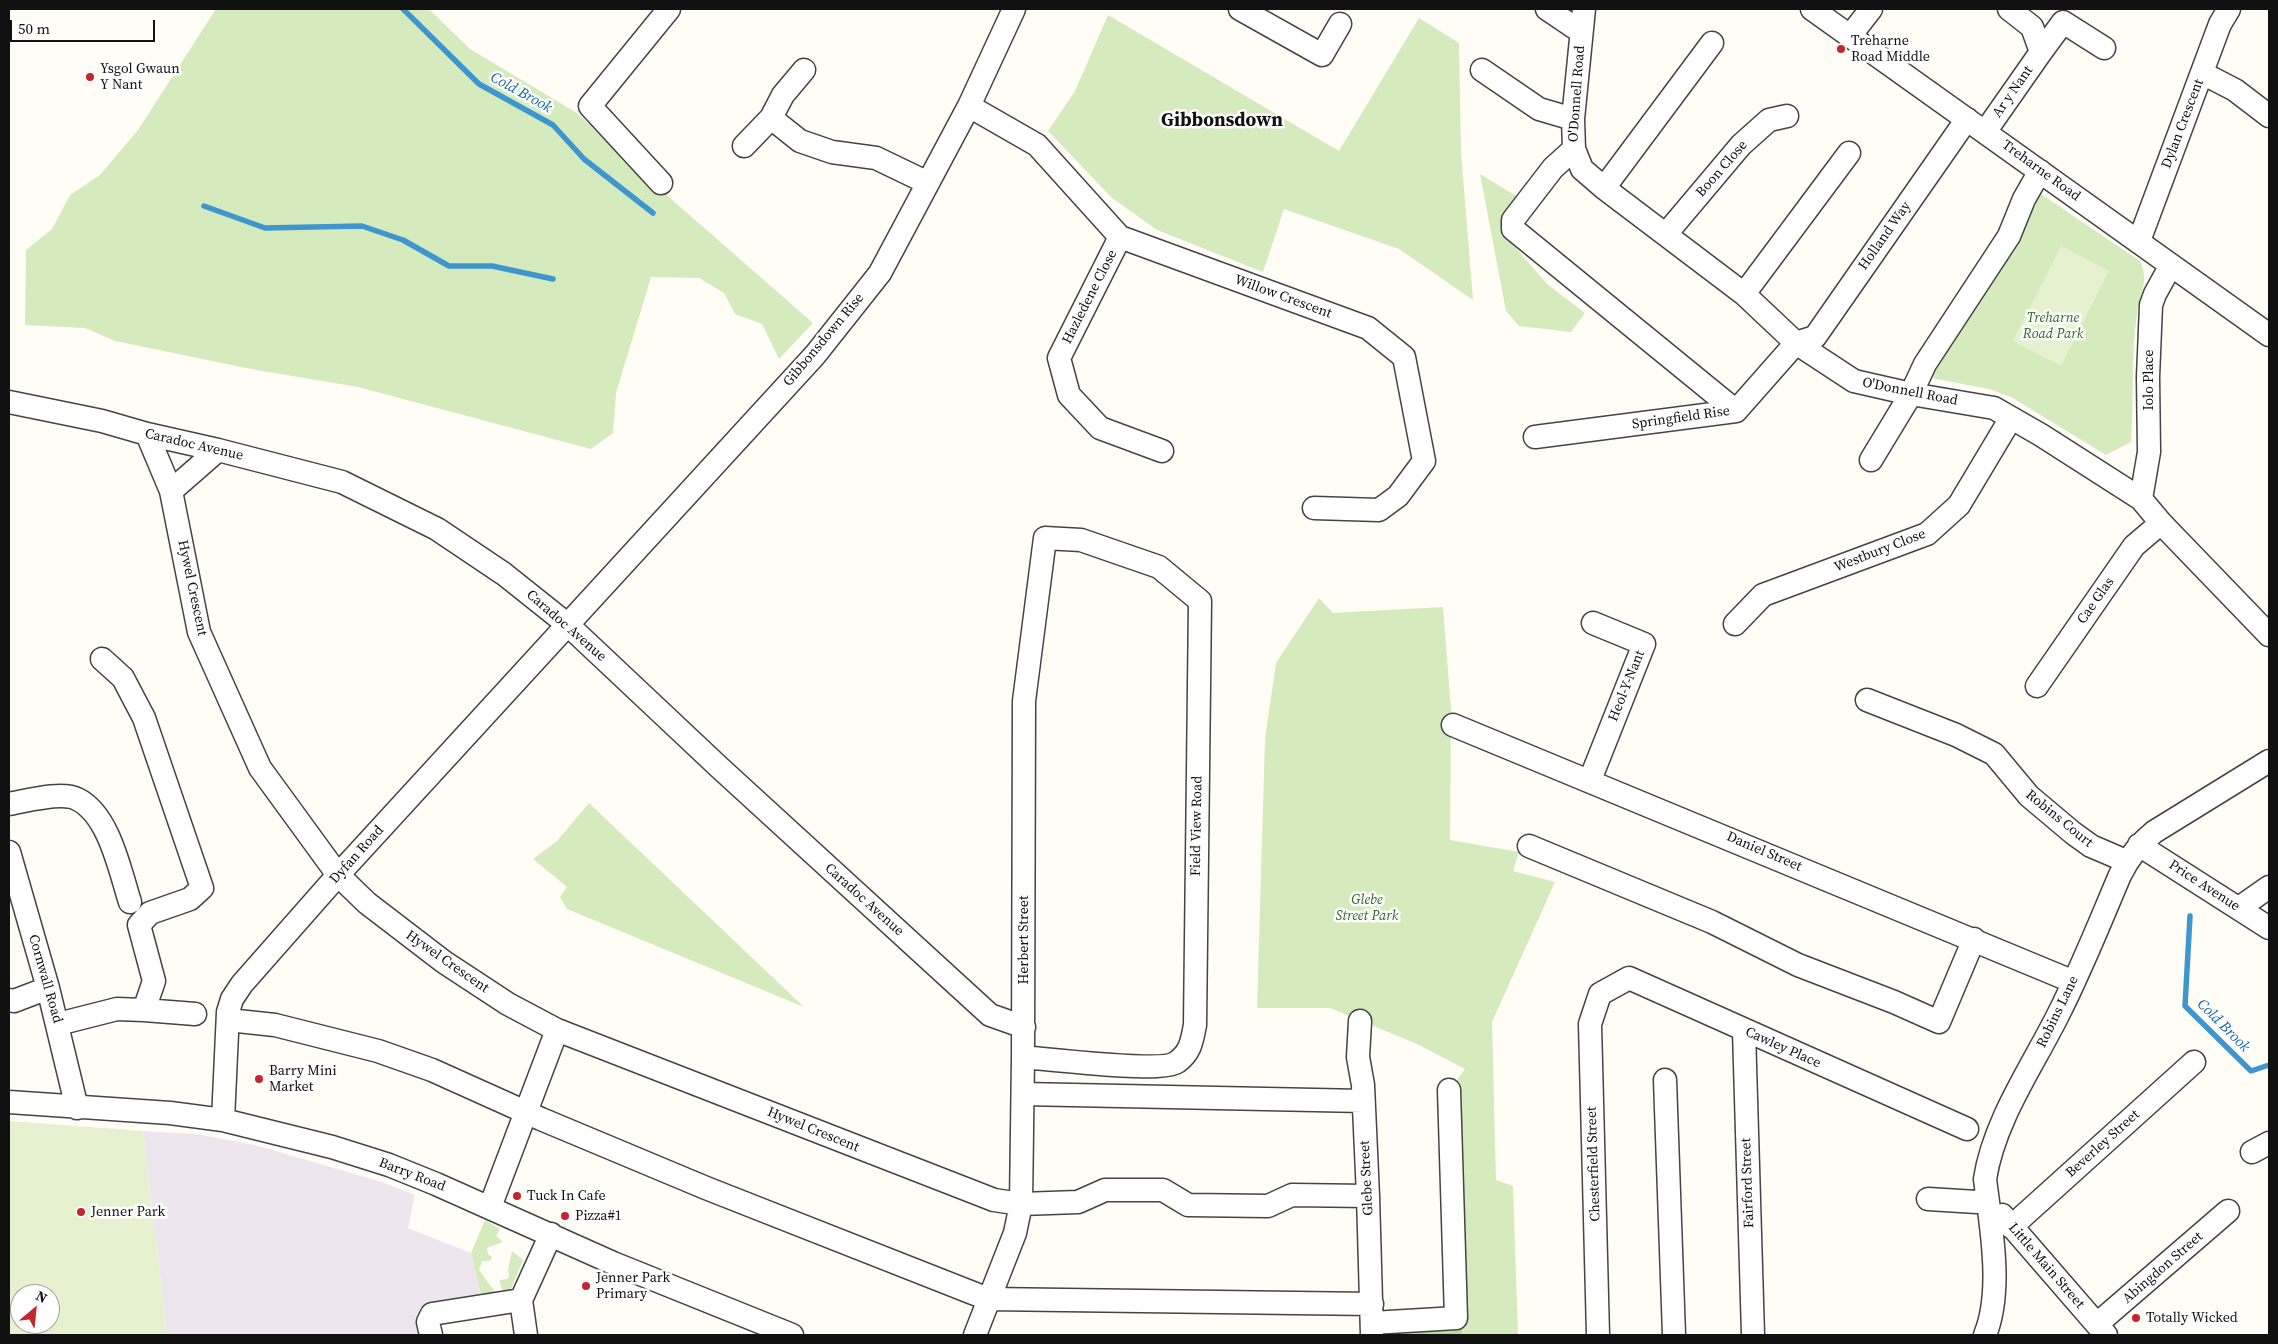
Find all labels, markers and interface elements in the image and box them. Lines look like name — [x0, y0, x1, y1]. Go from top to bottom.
scale bar — [12, 10, 158, 42]
text: 50 m — [18, 18, 50, 39]
place label: Treharne Road Middle — [1851, 33, 1930, 65]
marker: Treharne Road Middle — [1835, 43, 1847, 55]
street label: O'Donnell Road — [1565, 45, 1589, 143]
place label: Ysgol Gwaun Y Nant — [100, 61, 180, 94]
street label: Ar y Nant — [1989, 63, 2037, 121]
water label: Cold Brook — [487, 69, 555, 117]
marker: Ysgol Gwaun Y Nant — [84, 71, 96, 83]
street label: Dylan Crescent — [2158, 77, 2208, 171]
district label: Gibbonsdown — [1161, 110, 1283, 132]
street label: Boon Close — [1693, 137, 1751, 201]
street label: Treharne Road — [1999, 137, 2083, 205]
street label: Holland Way — [1855, 198, 1915, 274]
street label: Hazledene Close — [1059, 247, 1121, 347]
street label: Willow Crescent — [1232, 272, 1334, 322]
street label: Gibbonsdown Rise — [780, 290, 868, 390]
park label: Treharne Road Park — [2023, 310, 2083, 342]
street label: Iolo Place — [2141, 350, 2157, 410]
street label: O'Donnell Road — [1861, 375, 1959, 409]
street label: Springfield Rise — [1631, 403, 1731, 433]
street label: Caradoc Avenue — [143, 426, 245, 464]
street label: Westbury Close — [1832, 526, 1928, 576]
street label: Hywel Crescent — [174, 539, 210, 637]
street label: Cae Glas — [2074, 574, 2118, 628]
street label: Caradoc Avenue — [523, 587, 609, 665]
street label: Heol-Y-Nant — [1605, 648, 1649, 724]
street label: Field View Road — [1188, 776, 1206, 876]
street label: Robins Court — [2022, 787, 2096, 851]
street label: Dyfan Road — [326, 822, 388, 888]
street label: Daniel Street — [1724, 829, 1804, 875]
street label: Price Avenue — [2165, 857, 2243, 915]
street label: Caradoc Avenue — [821, 860, 907, 940]
park label: Glebe Street Park — [1336, 892, 1398, 924]
street label: Herbert Street — [1016, 895, 1032, 985]
street label: Hywel Crescent — [402, 927, 492, 997]
street label: Cornwall Road — [24, 933, 66, 1025]
street label: Robins Lane — [2033, 973, 2083, 1051]
water label: Cold Brook — [2193, 996, 2253, 1056]
street label: Cawley Place — [1743, 1024, 1823, 1072]
place label: Barry Mini Market — [269, 1063, 337, 1096]
marker: Barry Mini Market — [253, 1073, 265, 1085]
street label: Hywel Crescent — [765, 1104, 861, 1156]
street label: Chesterfield Street — [1584, 1106, 1604, 1222]
street label: Beverley Street — [2063, 1107, 2143, 1181]
street label: Fairford Street — [1738, 1138, 1758, 1228]
street label: Glebe Street — [1357, 1140, 1377, 1216]
street label: Barry Road — [376, 1155, 448, 1195]
place label: Tuck In Cafe — [527, 1188, 606, 1204]
marker: Tuck In Cafe — [511, 1190, 523, 1202]
place label: Jenner Park — [91, 1204, 165, 1220]
marker: Jenner Park — [75, 1206, 87, 1218]
place label: Pizza#1 — [575, 1208, 622, 1224]
marker: Pizza#1 — [559, 1210, 571, 1222]
street label: Little Main Street — [2004, 1220, 2088, 1312]
street label: Abingdon Street — [2119, 1229, 2207, 1307]
place label: Jenner Park Primary — [596, 1270, 670, 1302]
marker: Jenner Park Primary — [580, 1280, 592, 1292]
north arrow — [10, 1284, 60, 1334]
text: N — [32, 1285, 51, 1308]
place label: Totally Wicked — [2146, 1310, 2238, 1326]
marker: Totally Wicked — [2130, 1312, 2142, 1324]

